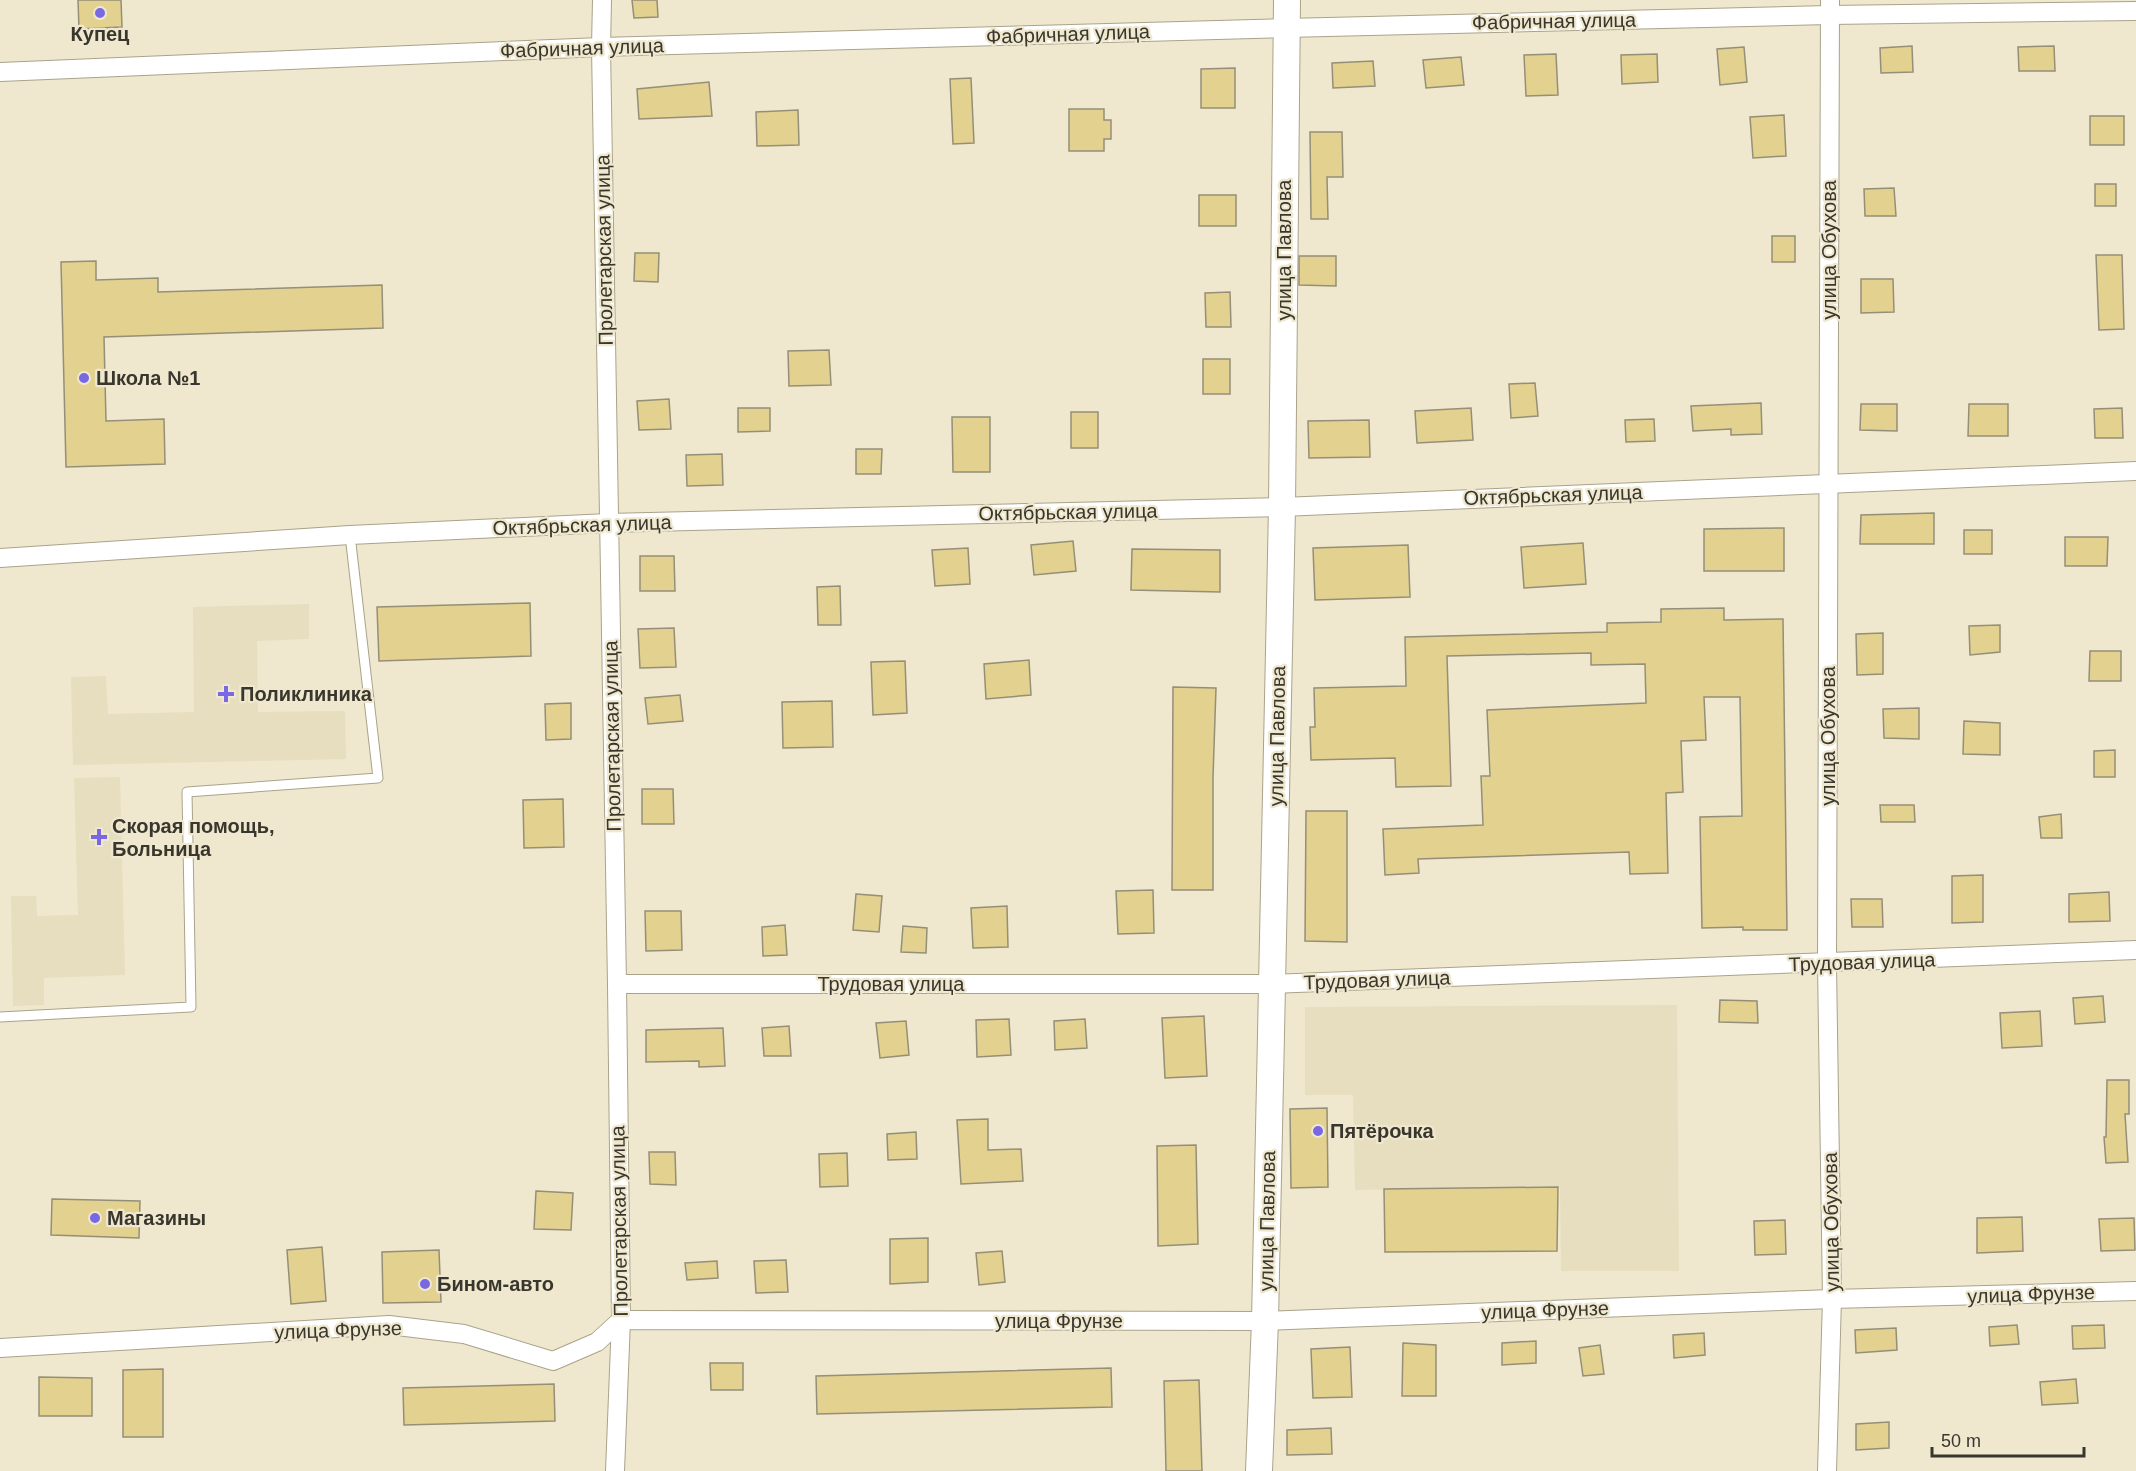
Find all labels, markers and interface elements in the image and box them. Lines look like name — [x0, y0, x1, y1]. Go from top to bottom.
marker: Купец — [93, 6, 107, 20]
street label: Фабричная улица — [1472, 9, 1637, 33]
street label: Фабричная улица — [986, 20, 1151, 48]
place label: Купец — [71, 23, 130, 45]
street label: Фабричная улица — [500, 34, 665, 62]
street label: Пролетарская улица — [591, 153, 617, 346]
street label: улица Павлова — [1273, 179, 1295, 320]
street label: улица Обухова — [1818, 179, 1840, 320]
place label: Школа №1 — [96, 367, 200, 389]
marker: Школа №1 — [77, 371, 91, 385]
street label: Октябрьская улица — [1463, 481, 1644, 509]
street label: Октябрьская улица — [978, 499, 1159, 525]
street label: Октябрьская улица — [492, 511, 673, 539]
street label: Пролетарская улица — [599, 639, 625, 832]
street label: улица Павлова — [1265, 665, 1289, 807]
street label: улица Обухова — [1817, 665, 1839, 806]
place label: Поликлиника — [240, 683, 373, 705]
marker: Поликлиника — [217, 685, 235, 703]
place label: Скорая помощь, Больница — [112, 815, 274, 860]
marker: Скорая помощь, Больница — [90, 828, 108, 846]
street label: Трудовая улица — [1788, 948, 1937, 976]
street label: Трудовая улица — [1303, 966, 1452, 994]
street label: Трудовая улица — [817, 973, 965, 995]
place label: Пятёрочка — [1330, 1120, 1435, 1142]
street label: Пролетарская улица — [606, 1124, 632, 1317]
marker: Пятёрочка — [1311, 1124, 1325, 1138]
street label: улица Павлова — [1255, 1150, 1279, 1292]
street label: улица Обухова — [1819, 1151, 1843, 1292]
place label: Магазины — [107, 1207, 206, 1229]
marker: Магазины — [88, 1211, 102, 1225]
place label: Бином-авто — [437, 1273, 554, 1295]
marker: Бином-авто — [418, 1277, 432, 1291]
street label: улица Фрунзе — [1967, 1281, 2095, 1307]
street label: улица Фрунзе — [1481, 1297, 1609, 1323]
street label: улица Фрунзе — [995, 1310, 1123, 1332]
street label: улица Фрунзе — [274, 1317, 402, 1343]
scale bar — [1932, 1420, 2084, 1458]
text: 50 m — [1941, 1431, 1981, 1451]

